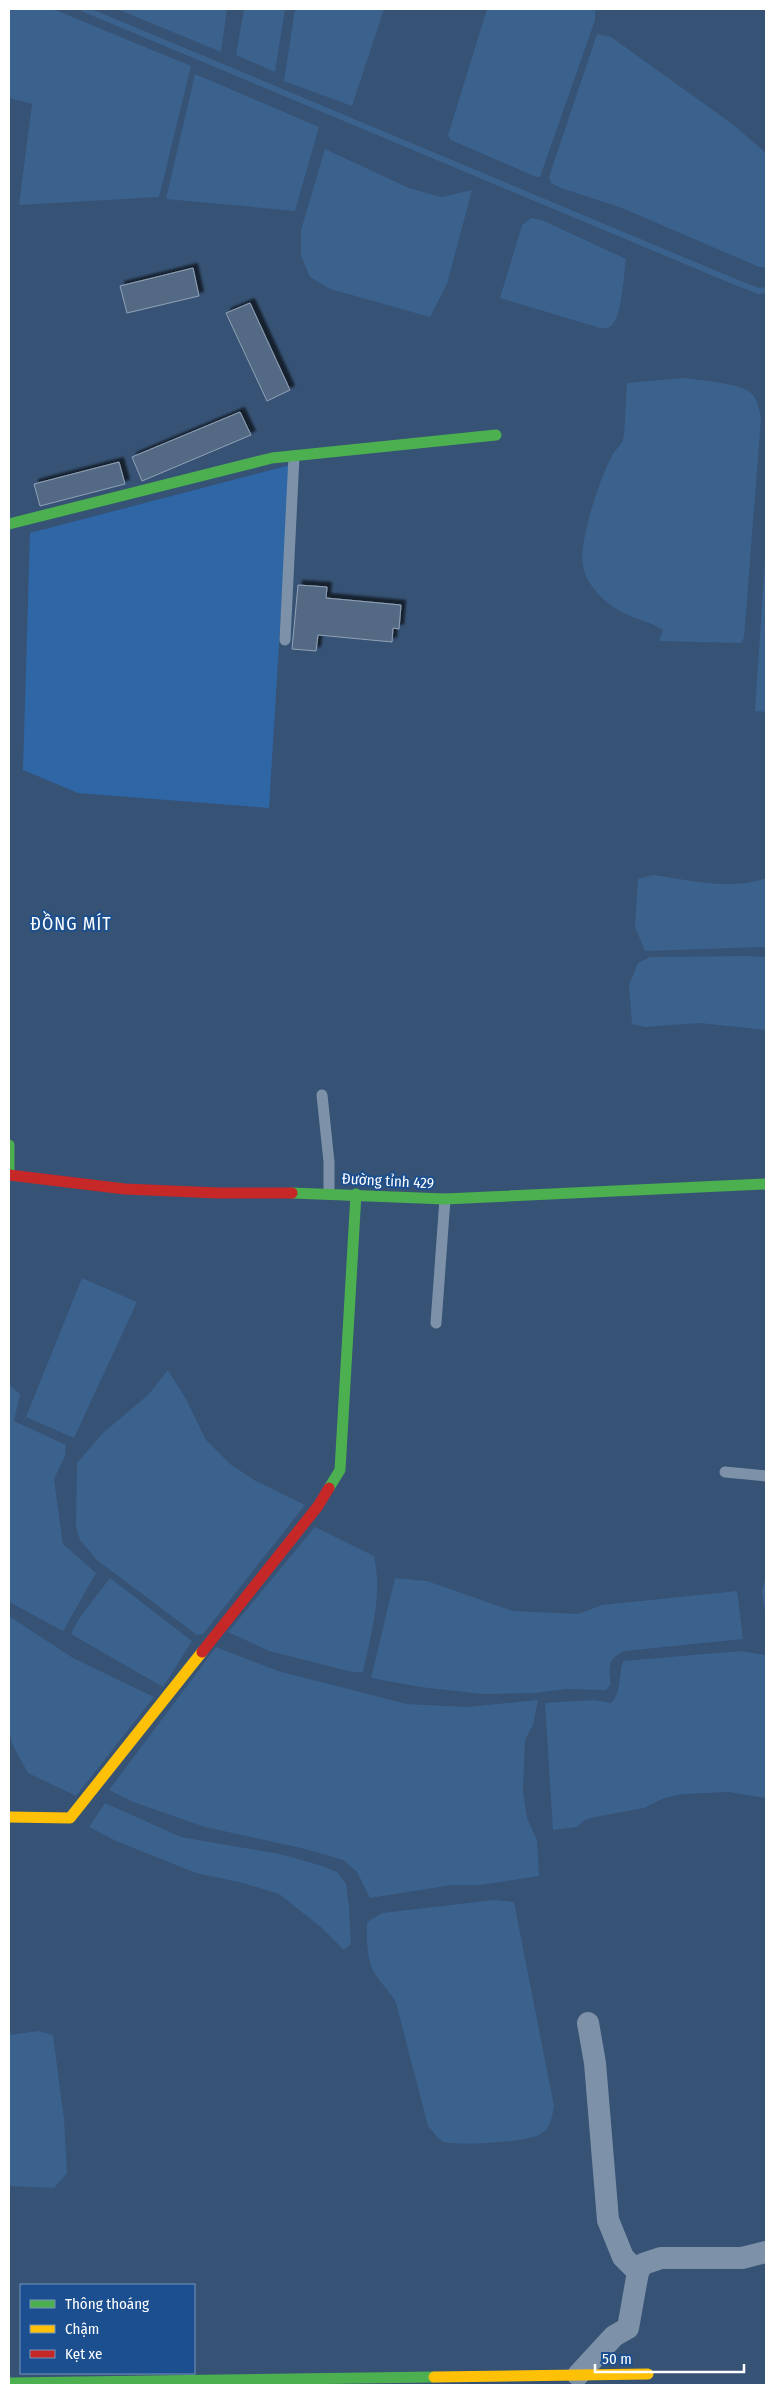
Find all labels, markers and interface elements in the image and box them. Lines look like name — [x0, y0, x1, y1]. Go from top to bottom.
district label: ĐỒNG MÍT — [30, 910, 112, 935]
street label: Đường tỉnh 429 — [341, 1170, 435, 1192]
legend — [20, 2284, 195, 2374]
text: Thông thoáng — [65, 2295, 149, 2313]
text: Chậm — [65, 2320, 99, 2338]
scale bar — [595, 2342, 744, 2374]
text: Kẹt xe — [65, 2345, 102, 2363]
text: 50 m — [602, 2350, 632, 2368]

